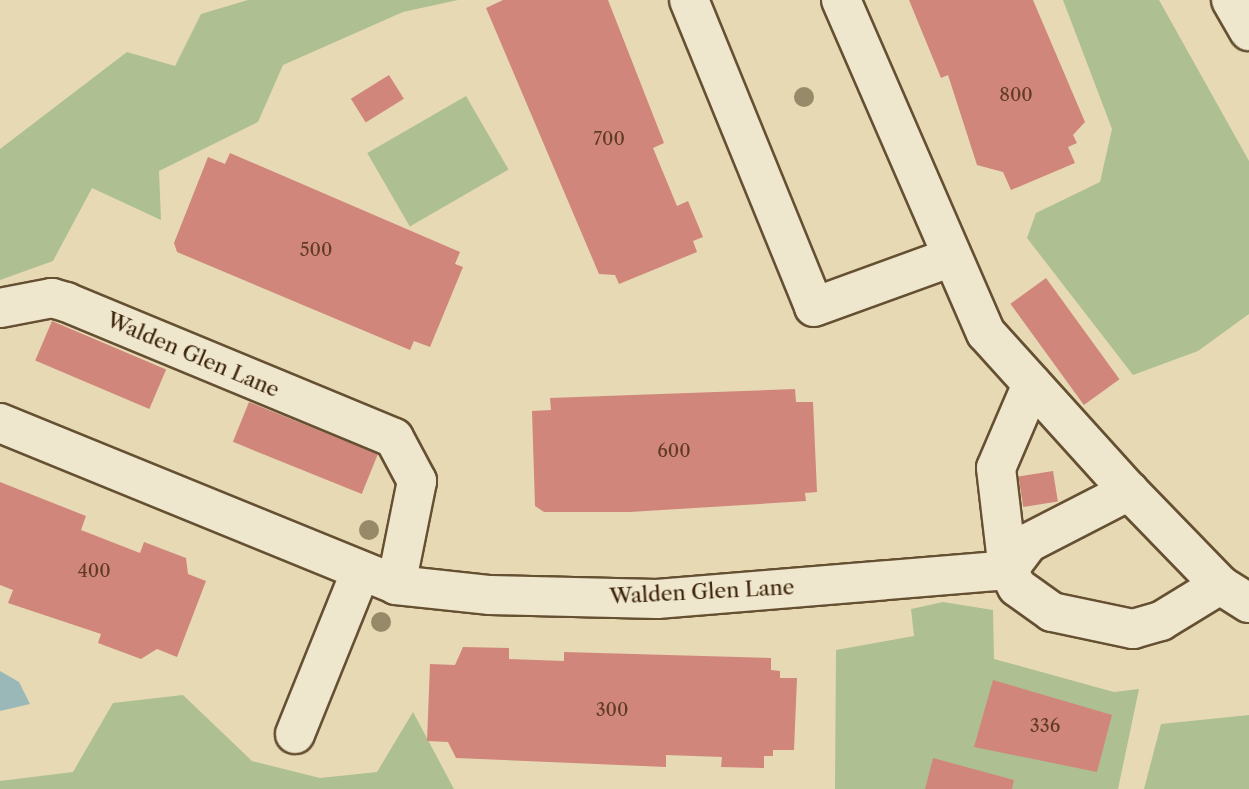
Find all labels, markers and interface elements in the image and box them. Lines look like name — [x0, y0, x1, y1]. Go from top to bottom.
house number: 800 — [999, 84, 1033, 106]
house number: 700 — [593, 128, 625, 150]
house number: 500 — [300, 239, 332, 261]
street label: Walden Glen Lane — [103, 307, 283, 403]
house number: 600 — [657, 440, 691, 462]
house number: 400 — [77, 560, 111, 582]
street label: Walden Glen Lane — [609, 575, 795, 609]
house number: 300 — [596, 699, 628, 721]
house number: 336 — [1030, 715, 1060, 737]

